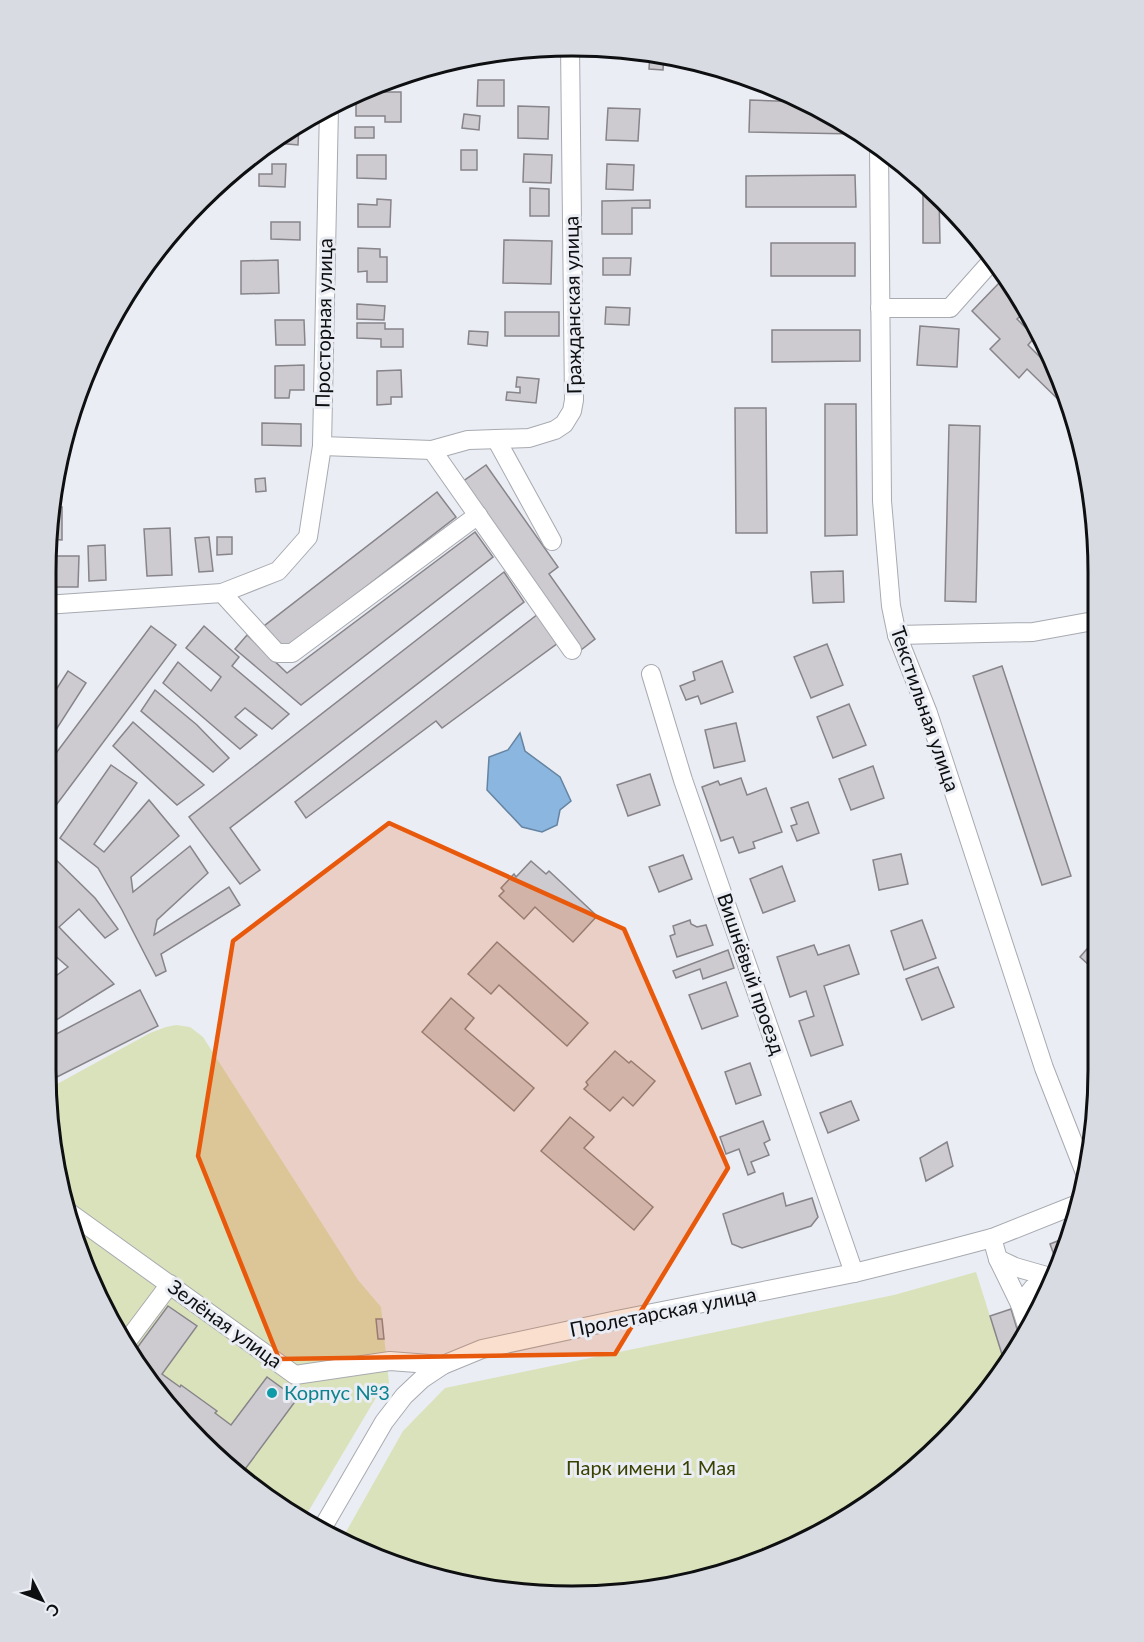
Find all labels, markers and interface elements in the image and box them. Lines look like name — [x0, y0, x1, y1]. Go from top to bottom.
street label: Гражданская улица — [558, 216, 586, 394]
street label: Просторная улица — [310, 238, 336, 408]
street label: Текстильная улица — [886, 623, 965, 794]
street label: Вишнёвый проезд — [713, 890, 791, 1058]
street label: Зелёная улица — [164, 1274, 287, 1373]
street label: Пролетарская улица — [568, 1281, 758, 1341]
place label: Корпус №3 — [284, 1380, 390, 1404]
marker: Корпус №3 — [265, 1386, 279, 1400]
park label: Парк имени 1 Мая — [566, 1455, 736, 1479]
north arrow — [12, 1570, 72, 1630]
text: С — [43, 1600, 64, 1621]

